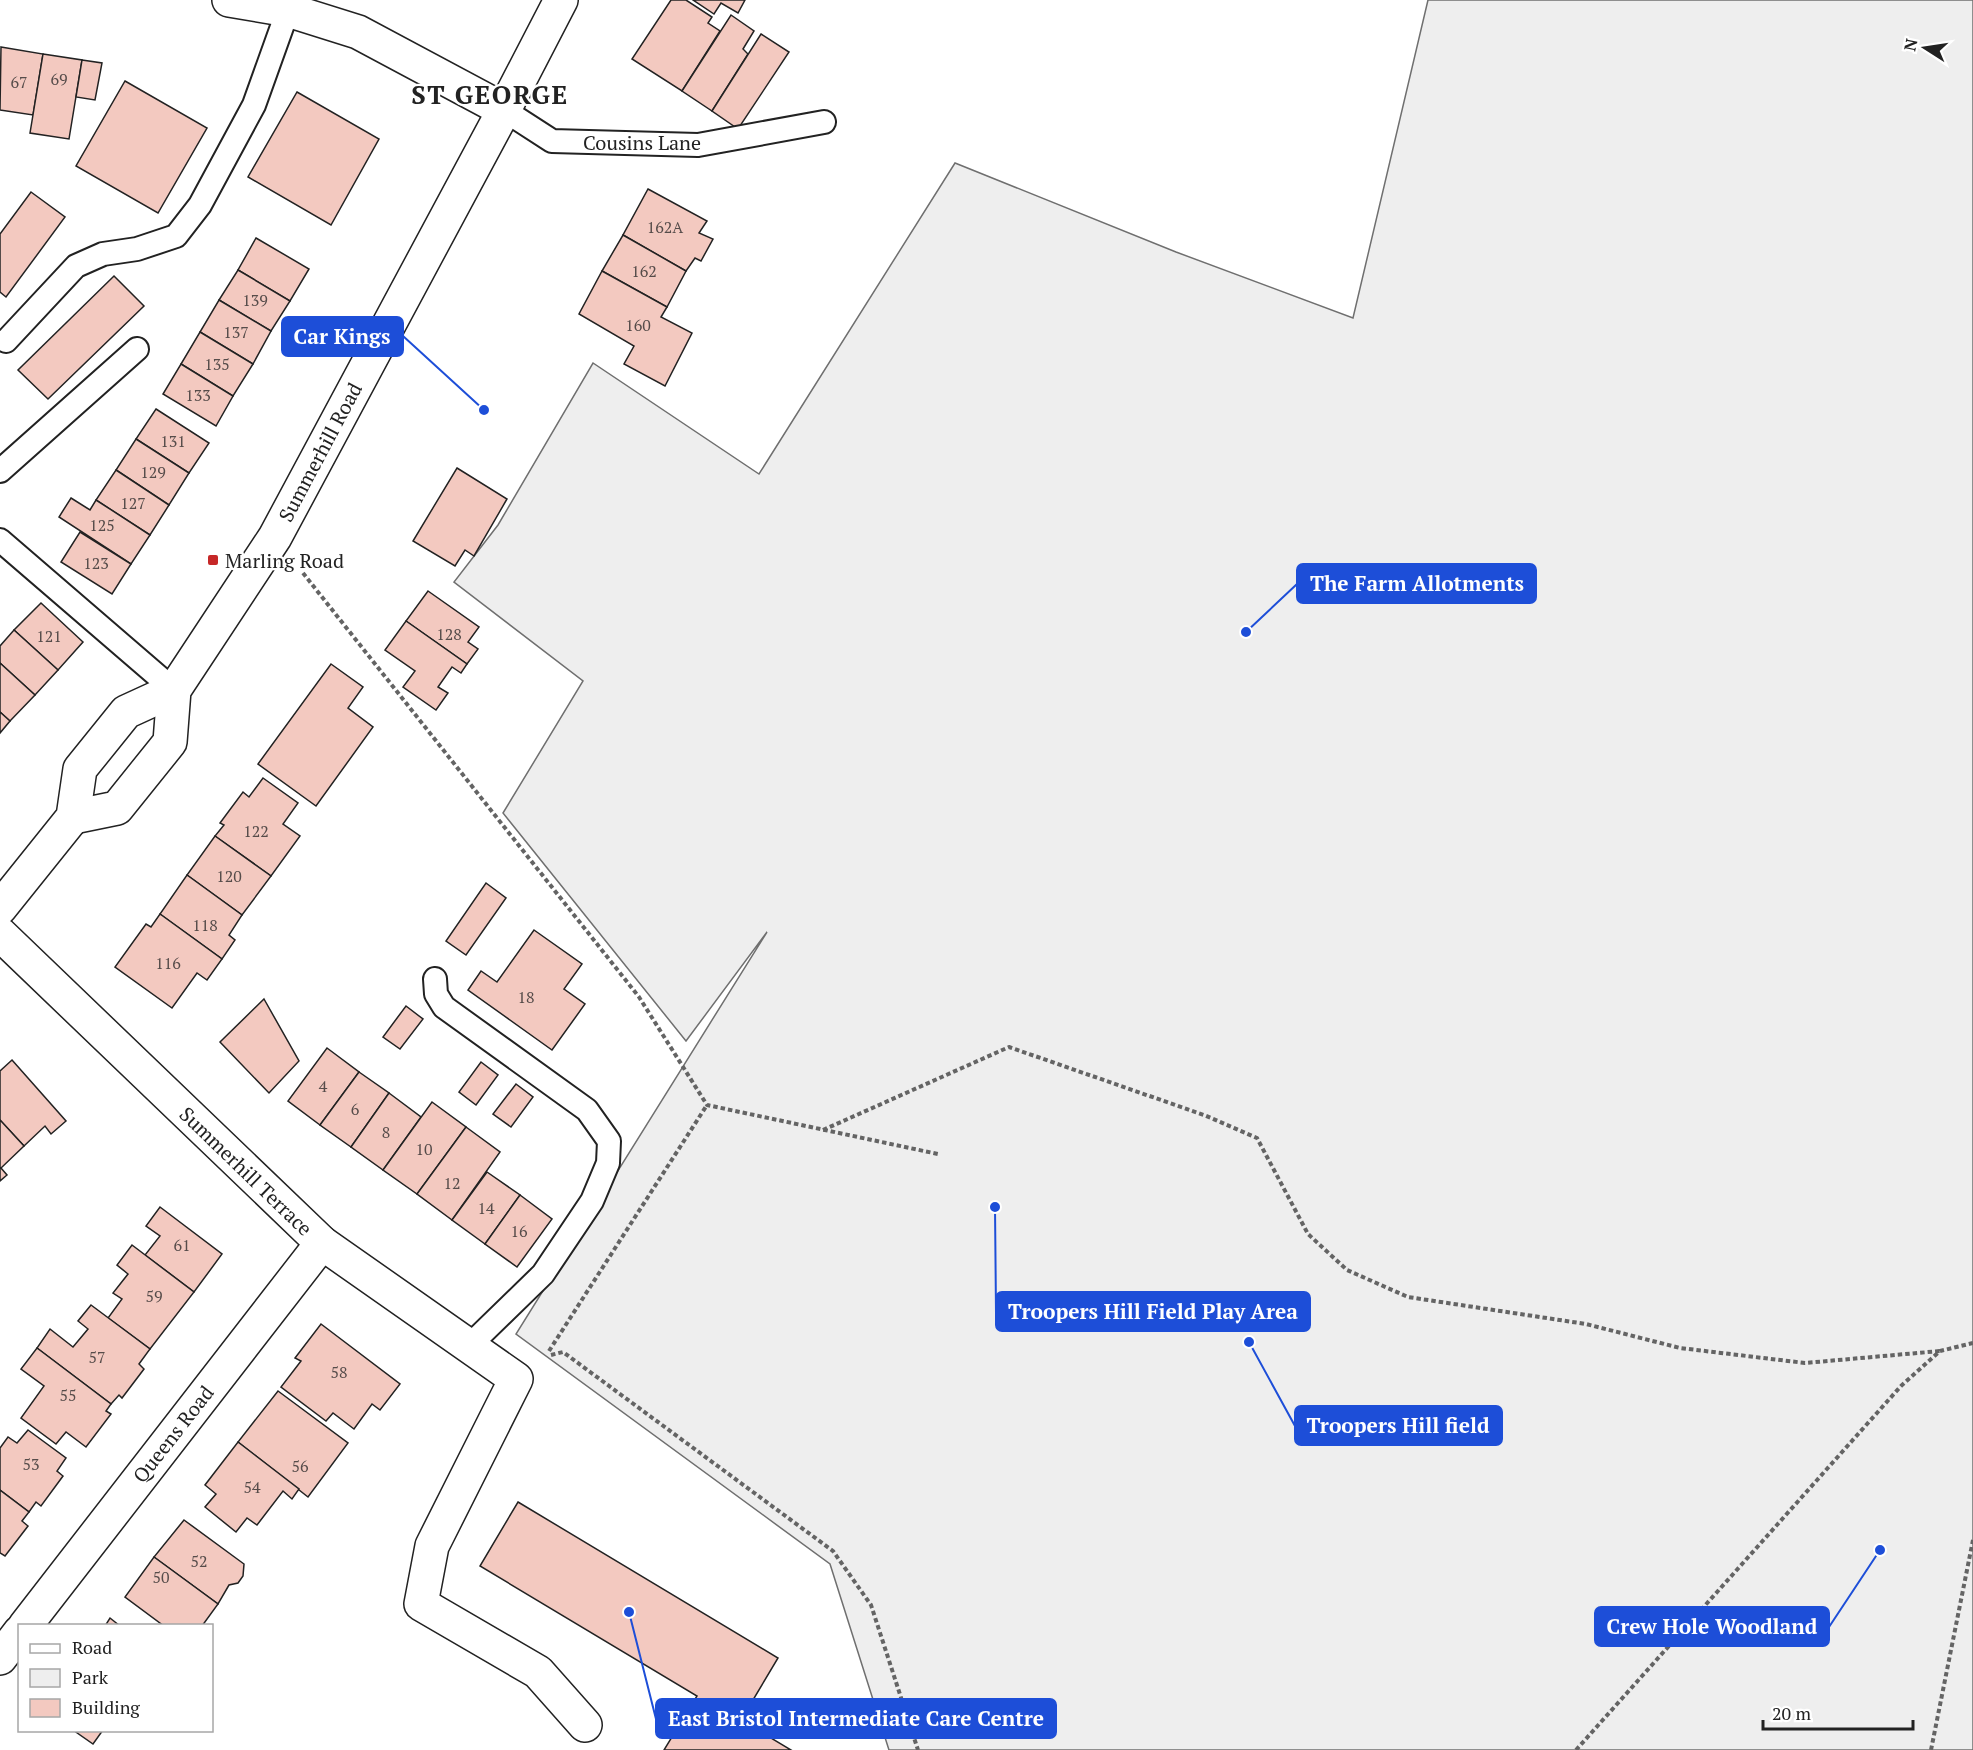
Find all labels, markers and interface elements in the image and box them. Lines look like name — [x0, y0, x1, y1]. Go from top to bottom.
north arrow — [1895, 18, 1955, 78]
text: N — [1898, 37, 1922, 53]
house number: 69 — [50, 68, 68, 90]
house number: 67 — [10, 71, 28, 93]
district label: ST GEORGE — [411, 77, 569, 111]
street label: Cousins Lane — [583, 129, 701, 156]
house number: 162A — [647, 216, 683, 238]
house number: 162 — [631, 260, 657, 282]
house number: 139 — [242, 289, 268, 311]
house number: 160 — [625, 314, 651, 336]
callout: Car Kings — [282, 317, 403, 356]
house number: 137 — [223, 321, 249, 343]
text: Car Kings — [294, 322, 390, 350]
house number: 135 — [204, 353, 230, 375]
street label: Summerhill Road — [272, 378, 368, 526]
house number: 133 — [185, 384, 211, 406]
house number: 131 — [160, 430, 186, 452]
house number: 129 — [140, 461, 166, 483]
house number: 127 — [120, 492, 146, 514]
house number: 125 — [89, 514, 115, 536]
place label: Marling Road — [225, 547, 344, 574]
house number: 123 — [83, 552, 109, 574]
marker: Marling Road — [206, 553, 220, 567]
callout: The Farm Allotments — [1297, 564, 1536, 603]
text: The Farm Allotments — [1310, 569, 1524, 597]
house number: 128 — [436, 623, 462, 645]
house number: 121 — [36, 625, 62, 647]
house number: 122 — [243, 820, 269, 842]
house number: 120 — [216, 865, 242, 887]
house number: 118 — [192, 914, 218, 936]
house number: 116 — [155, 952, 181, 974]
house number: 18 — [517, 986, 535, 1008]
house number: 4 — [319, 1075, 328, 1097]
house number: 6 — [351, 1098, 360, 1120]
street label: Summerhill Terrace — [174, 1101, 318, 1241]
house number: 8 — [382, 1121, 390, 1143]
house number: 10 — [415, 1138, 433, 1160]
house number: 12 — [443, 1172, 461, 1194]
house number: 14 — [477, 1197, 495, 1219]
house number: 16 — [510, 1220, 528, 1242]
house number: 61 — [173, 1234, 191, 1256]
house number: 59 — [145, 1285, 163, 1307]
callout: Troopers Hill Field Play Area — [996, 1292, 1310, 1331]
text: Troopers Hill Field Play Area — [1008, 1297, 1298, 1325]
house number: 57 — [88, 1346, 106, 1368]
house number: 58 — [330, 1361, 348, 1383]
street label: Queens Road — [127, 1380, 219, 1488]
house number: 55 — [59, 1384, 77, 1406]
callout: Troopers Hill field — [1295, 1406, 1502, 1445]
text: Troopers Hill field — [1306, 1411, 1490, 1439]
house number: 53 — [22, 1453, 40, 1475]
house number: 56 — [291, 1455, 309, 1477]
house number: 54 — [243, 1476, 261, 1498]
house number: 52 — [190, 1550, 208, 1572]
house number: 50 — [152, 1566, 170, 1588]
callout: Crew Hole Woodland — [1595, 1607, 1829, 1646]
text: Crew Hole Woodland — [1607, 1612, 1818, 1640]
legend — [18, 1624, 213, 1732]
text: Road — [72, 1635, 112, 1659]
text: Park — [72, 1665, 109, 1689]
scale bar — [1763, 1693, 1913, 1731]
text: Building — [72, 1695, 140, 1719]
callout: East Bristol Intermediate Care Centre — [656, 1699, 1056, 1738]
text: 20 m — [1772, 1701, 1812, 1725]
text: East Bristol Intermediate Care Centre — [668, 1704, 1044, 1732]

